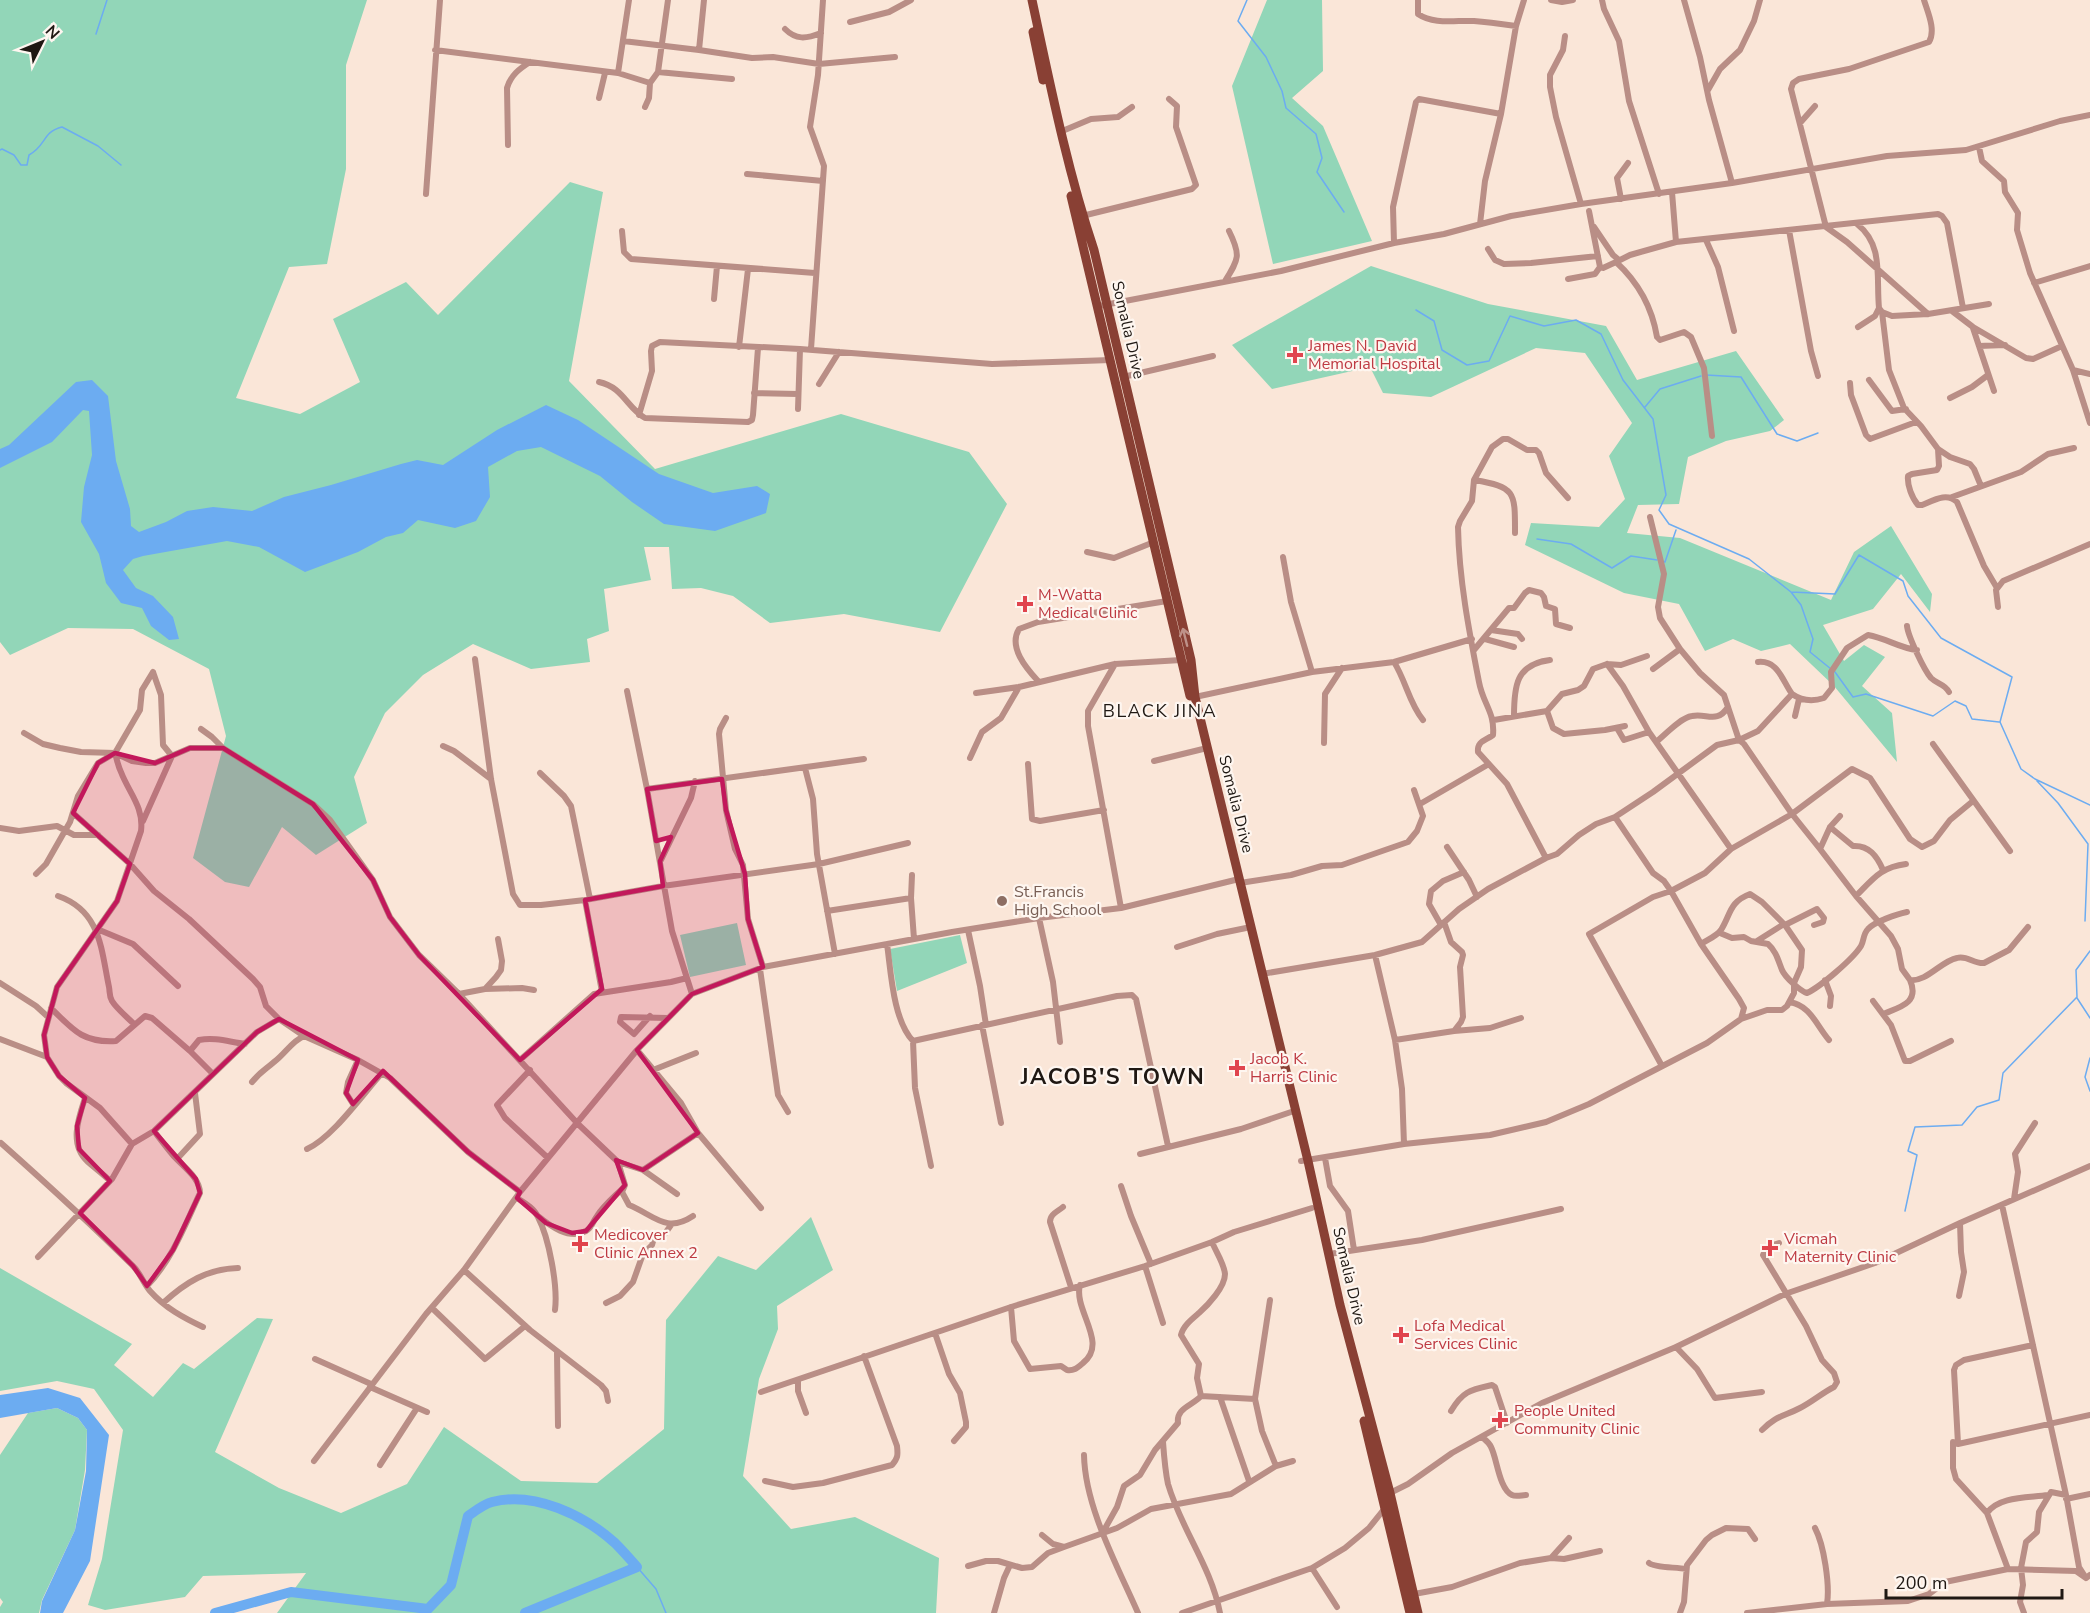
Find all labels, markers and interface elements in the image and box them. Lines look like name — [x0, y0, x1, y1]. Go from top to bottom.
north arrow — [12, 12, 72, 72]
text: N — [40, 21, 64, 44]
street label: Somalia Drive — [1106, 279, 1150, 381]
place label: James N. David Memorial Hospital — [1307, 335, 1440, 375]
marker: James N. David Memorial Hospital — [1286, 346, 1304, 364]
place label: M-Watta Medical Clinic — [1038, 584, 1138, 624]
marker: M-Watta Medical Clinic — [1016, 595, 1034, 613]
one-way arrow — [1179, 628, 1191, 647]
district label: BLACK JINA — [1103, 699, 1217, 723]
street label: Somalia Drive — [1213, 753, 1259, 855]
place label: St.Francis High School — [1014, 881, 1102, 921]
marker: St.Francis High School — [995, 894, 1009, 908]
place label: Jacob K. Harris Clinic — [1249, 1048, 1338, 1088]
marker: Jacob K. Harris Clinic — [1228, 1059, 1246, 1077]
district label: JACOB'S TOWN — [1020, 1062, 1205, 1092]
place label: Medicover Clinic Annex 2 — [594, 1224, 698, 1264]
street label: Somalia Drive — [1327, 1225, 1371, 1327]
place label: Vicmah Maternity Clinic — [1783, 1228, 1897, 1268]
marker: Medicover Clinic Annex 2 — [571, 1235, 589, 1253]
marker: Vicmah Maternity Clinic — [1761, 1239, 1779, 1257]
place label: Lofa Medical Services Clinic — [1414, 1315, 1518, 1355]
marker: Lofa Medical Services Clinic — [1392, 1326, 1410, 1344]
place label: People United Community Clinic — [1514, 1400, 1640, 1440]
marker: People United Community Clinic — [1491, 1411, 1509, 1429]
scale bar — [1886, 1562, 2062, 1600]
text: 200 m — [1895, 1571, 1947, 1595]

